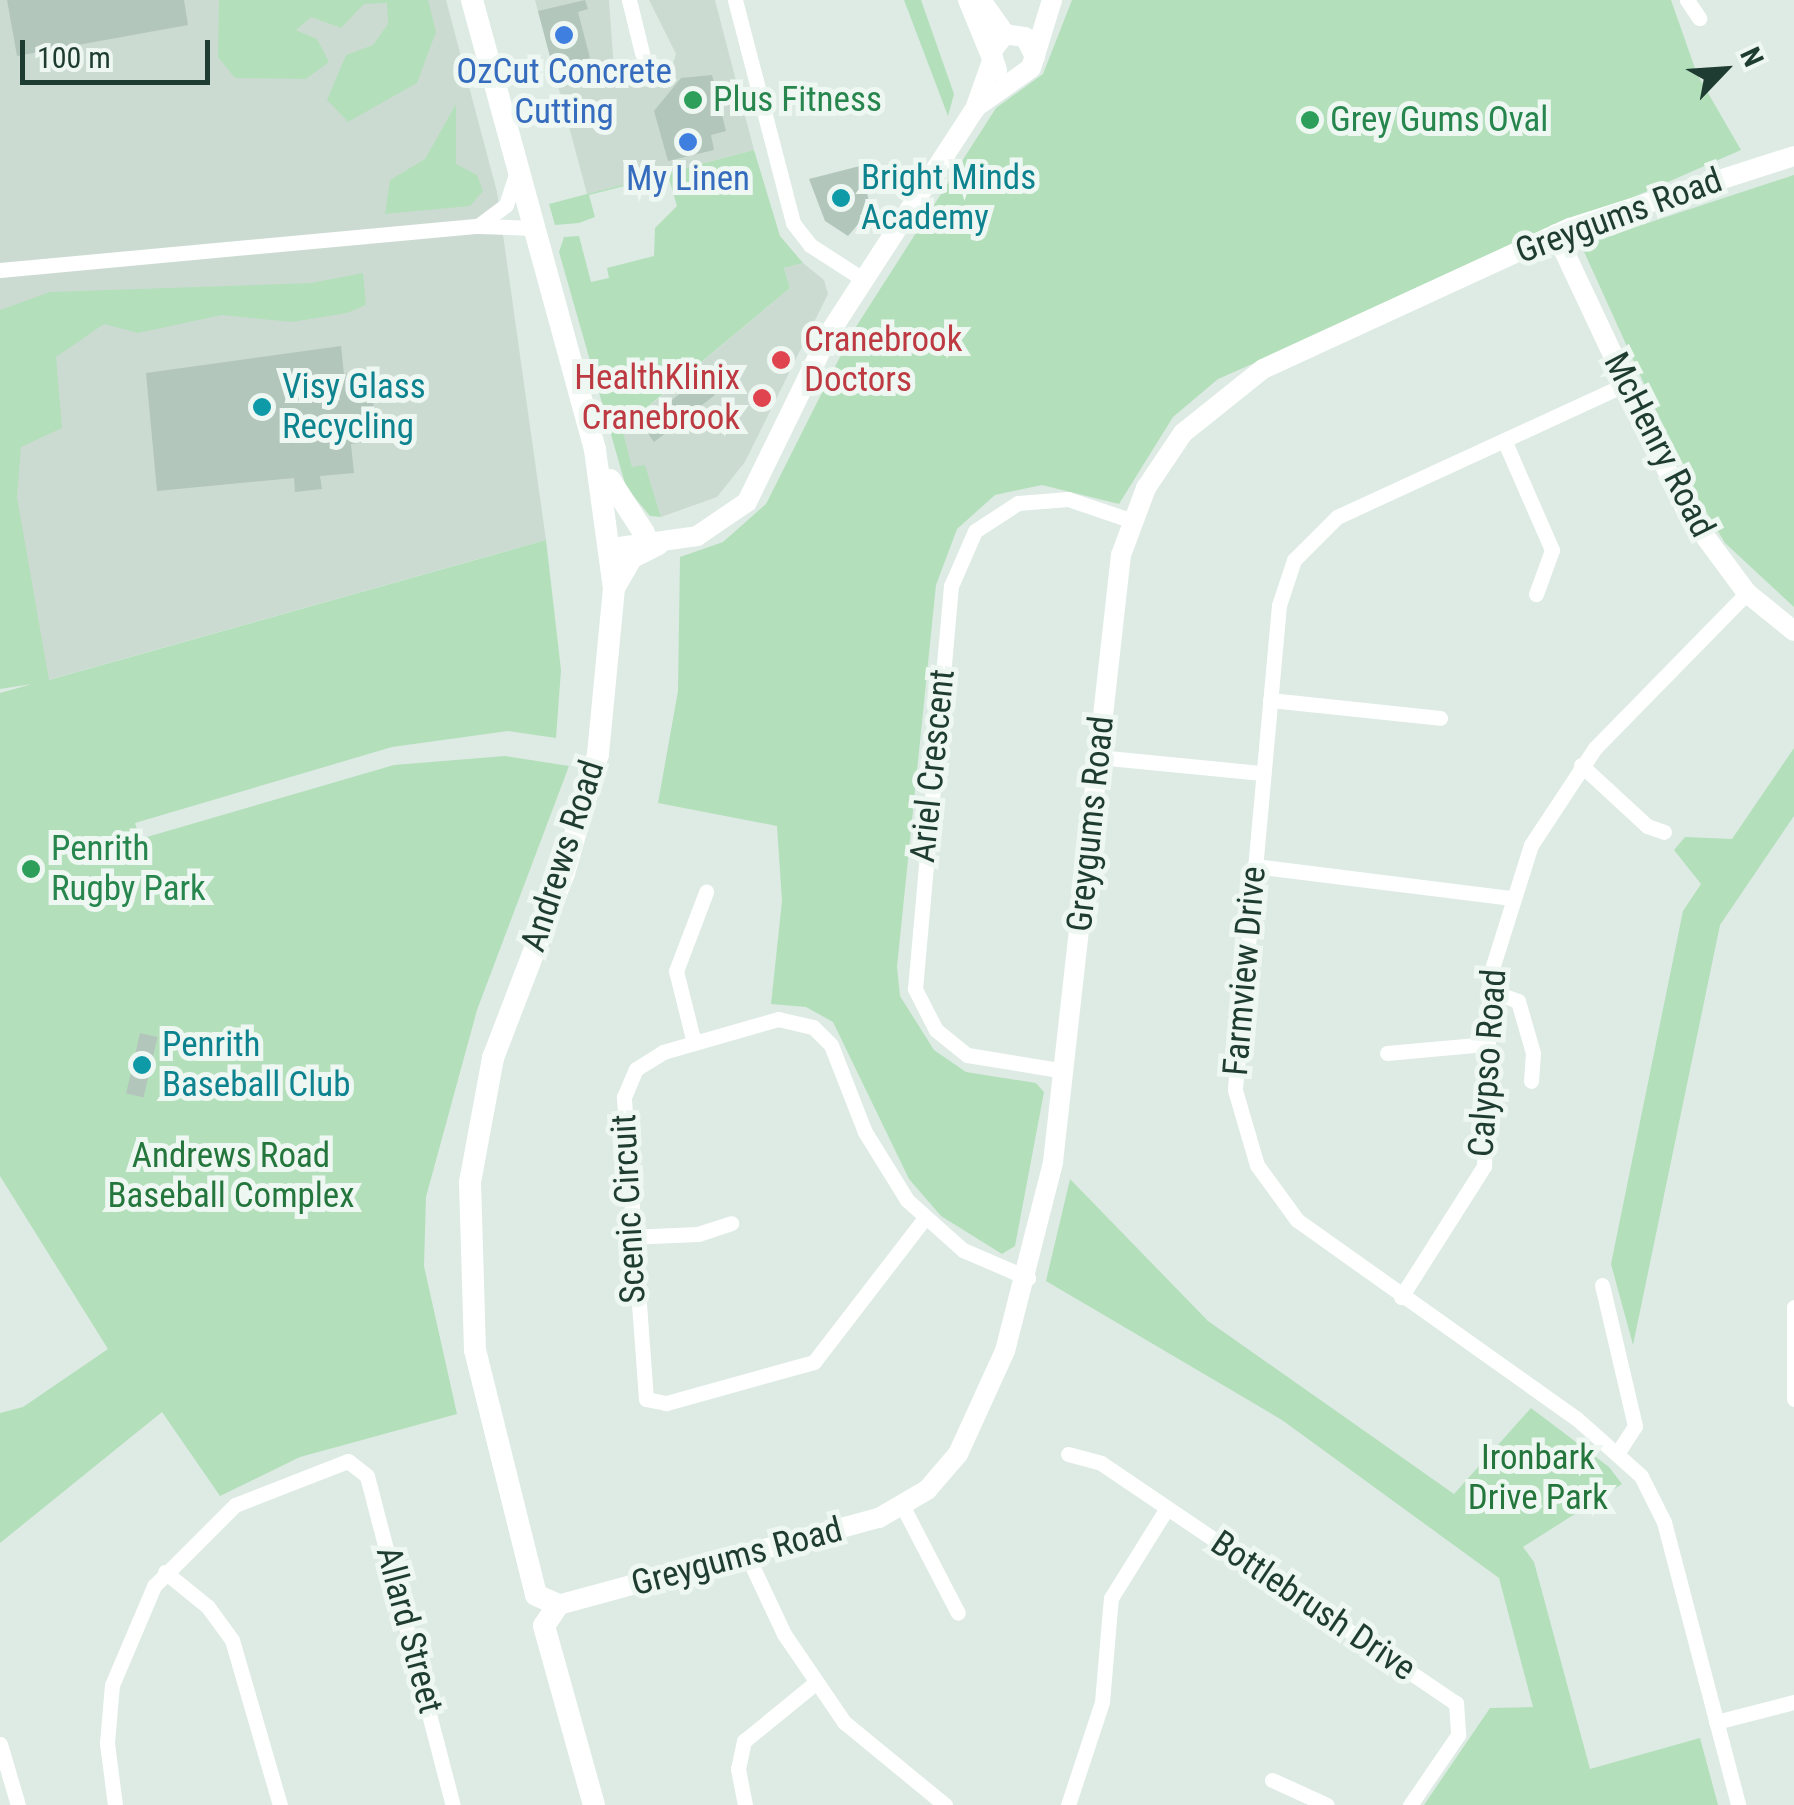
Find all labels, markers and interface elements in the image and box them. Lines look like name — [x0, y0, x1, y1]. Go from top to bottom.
scale bar — [25, 20, 215, 82]
north arrow — [1674, 20, 1774, 120]
marker: OzCut Concrete Cutting — [553, 24, 575, 46]
text: 100 m — [37, 40, 111, 75]
text: N — [1733, 42, 1770, 72]
place label: OzCut Concrete Cutting — [456, 51, 672, 133]
place label: Plus Fitness — [713, 79, 882, 121]
marker: Plus Fitness — [682, 89, 704, 111]
place label: Grey Gums Oval — [1330, 99, 1548, 141]
marker: Grey Gums Oval — [1299, 109, 1321, 131]
marker: My Linen — [677, 131, 699, 153]
place label: Bright Minds Academy — [861, 157, 1036, 239]
place label: My Linen — [626, 158, 750, 200]
street label: Greygums Road — [1510, 159, 1728, 273]
marker: Bright Minds Academy — [830, 187, 852, 209]
place label: Cranebrook Doctors — [804, 319, 962, 401]
street label: McHenry Road — [1595, 346, 1723, 544]
marker: Cranebrook Doctors — [768, 347, 794, 373]
place label: HealthKlinix Cranebrook — [574, 357, 740, 439]
place label: Visy Glass Recycling — [282, 366, 426, 448]
marker: HealthKlinix Cranebrook — [749, 385, 775, 411]
marker: Visy Glass Recycling — [251, 396, 273, 418]
street label: Ariel Crescent — [902, 667, 964, 865]
street label: Greygums Road — [1059, 714, 1123, 934]
street label: Andrews Road — [512, 755, 614, 957]
place label: Penrith Rugby Park — [51, 828, 206, 910]
marker: Penrith Rugby Park — [20, 858, 42, 880]
street label: Farmview Drive — [1215, 865, 1275, 1077]
street label: Calypso Road — [1460, 968, 1516, 1158]
place label: Penrith Baseball Club — [162, 1024, 350, 1106]
marker: Penrith Baseball Club — [131, 1054, 153, 1076]
street label: Scenic Circuit — [603, 1113, 655, 1305]
park label: Andrews Road Baseball Complex — [107, 1135, 355, 1217]
park label: Ironbark Drive Park — [1468, 1437, 1608, 1519]
street label: Greygums Road — [627, 1509, 847, 1605]
street label: Bottlebrush Drive — [1203, 1522, 1423, 1690]
street label: Allard Street — [367, 1542, 451, 1718]

